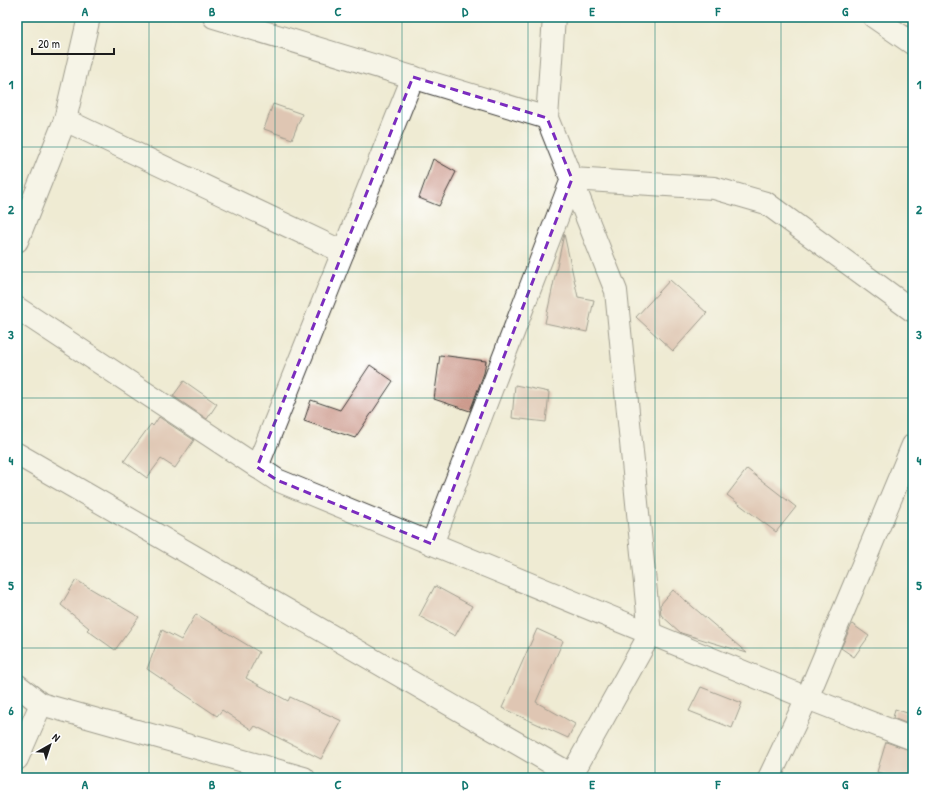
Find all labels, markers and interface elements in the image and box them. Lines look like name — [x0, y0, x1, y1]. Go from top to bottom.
text: A — [82, 2, 89, 20]
text: B — [209, 2, 216, 20]
text: C — [334, 2, 342, 20]
text: D — [462, 2, 469, 20]
text: E — [589, 2, 595, 20]
text: F — [715, 2, 722, 20]
text: G — [842, 2, 849, 20]
scale bar — [32, 30, 114, 56]
text: 20 m — [38, 35, 60, 52]
text: 1 — [9, 75, 14, 93]
text: 1 — [917, 75, 922, 93]
text: 2 — [8, 200, 15, 218]
text: 2 — [916, 200, 923, 218]
text: 3 — [8, 325, 14, 343]
text: 3 — [916, 325, 922, 343]
text: 4 — [9, 451, 14, 469]
text: 4 — [917, 451, 922, 469]
text: 5 — [8, 576, 14, 594]
text: 5 — [916, 576, 922, 594]
text: 6 — [8, 701, 14, 719]
text: 6 — [916, 701, 922, 719]
north arrow — [30, 725, 70, 765]
text: N — [50, 730, 63, 745]
text: A — [82, 775, 89, 793]
text: B — [209, 775, 216, 793]
text: C — [334, 775, 342, 793]
text: D — [462, 775, 469, 793]
text: E — [589, 775, 595, 793]
text: F — [715, 775, 722, 793]
text: G — [842, 775, 849, 793]

